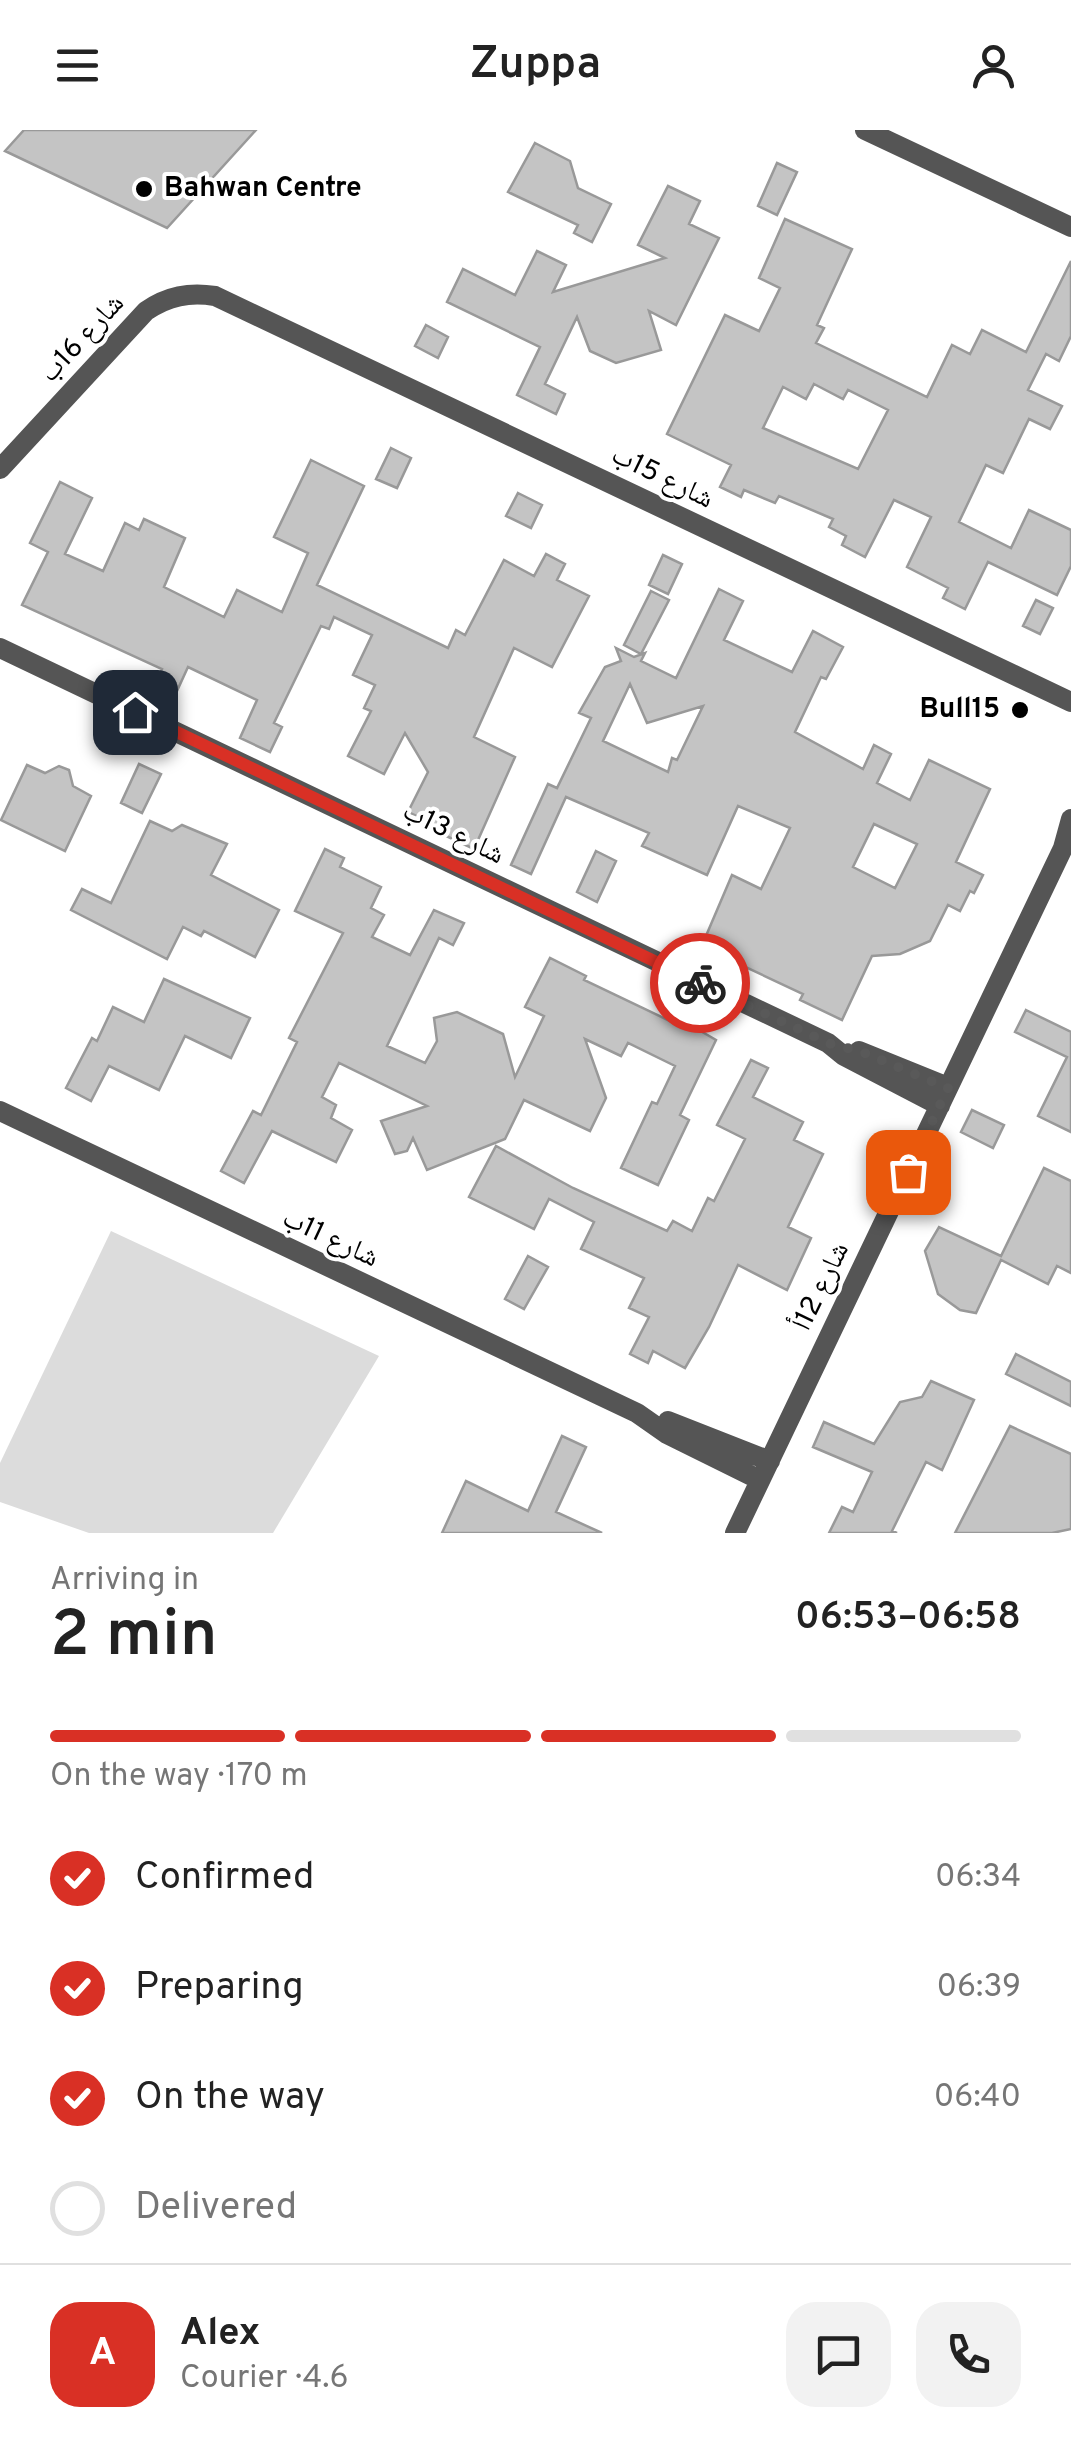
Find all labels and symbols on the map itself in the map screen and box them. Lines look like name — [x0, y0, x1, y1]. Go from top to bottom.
place label: Bahwan Centre — [164, 171, 362, 207]
marker: Bahwan Centre — [133, 178, 155, 200]
street label: شارع 16ب — [33, 287, 133, 391]
street label: شارع 15ب — [605, 438, 719, 518]
pin — [93, 670, 178, 755]
place label: Bull15 — [920, 692, 1000, 728]
marker: Bull15 — [1009, 699, 1031, 721]
street label: شارع 13ب — [396, 794, 510, 874]
courier — [650, 933, 750, 1033]
pin — [866, 1130, 951, 1215]
street label: شارع 11ب — [276, 1201, 384, 1277]
street label: شارع 12أ — [784, 1236, 859, 1337]

